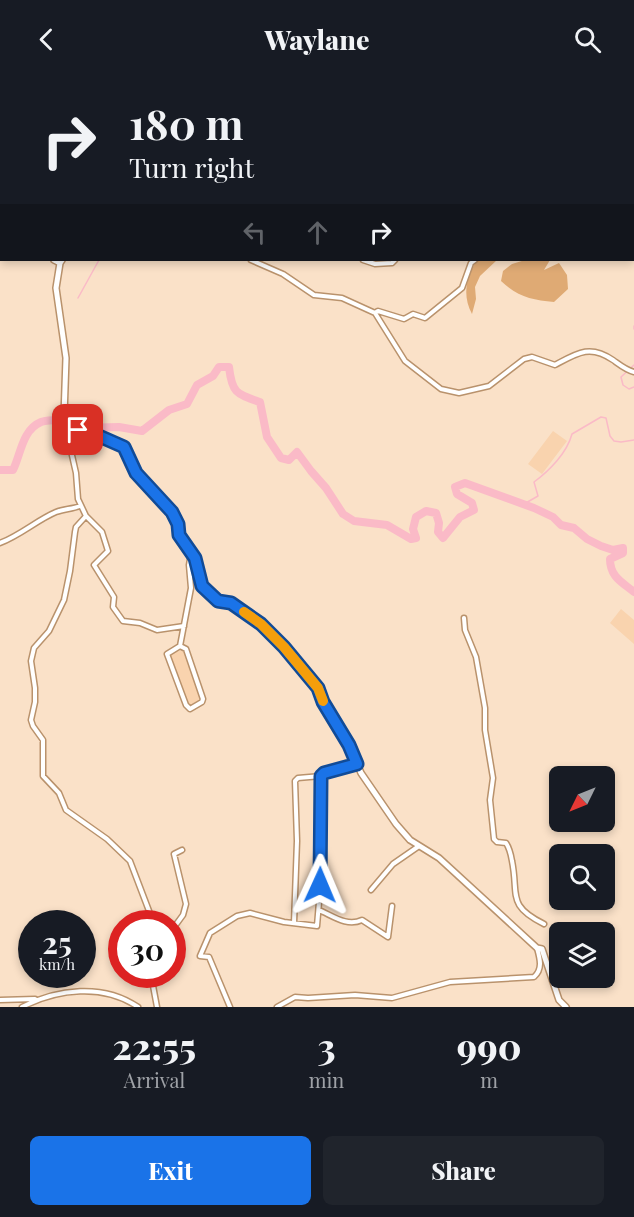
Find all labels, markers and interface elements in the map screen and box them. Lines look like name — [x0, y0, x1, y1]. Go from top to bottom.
text: Waylane — [264, 21, 370, 57]
icon: back — [30, 23, 63, 56]
icon: search — [571, 23, 604, 56]
text: 180 m — [129, 95, 244, 151]
icon: right — [30, 102, 108, 180]
text: Turn right — [129, 149, 254, 185]
icon: left — [238, 216, 271, 249]
icon: ahead — [301, 216, 334, 249]
icon: right — [364, 216, 397, 249]
pin — [52, 404, 103, 455]
icon: arrive — [61, 413, 94, 446]
north arrow — [549, 766, 615, 832]
map controls — [549, 766, 615, 988]
button: search — [549, 844, 615, 910]
position arrow — [288, 853, 352, 917]
speed limit sign: 30 — [108, 910, 186, 988]
text: 25 — [42, 922, 72, 962]
button: layers — [549, 922, 615, 988]
text: km/h — [39, 954, 75, 974]
text: 22:55 — [113, 1021, 196, 1069]
text: 3 — [318, 1021, 336, 1069]
text: 990 — [457, 1021, 521, 1069]
text: Arrival — [124, 1066, 185, 1093]
text: min — [309, 1066, 344, 1093]
text: m — [480, 1066, 498, 1093]
button: Exit — [30, 1136, 311, 1205]
button: Share — [323, 1136, 604, 1205]

